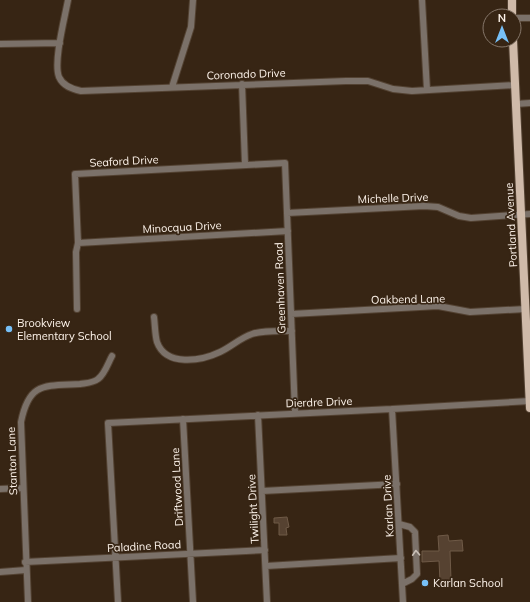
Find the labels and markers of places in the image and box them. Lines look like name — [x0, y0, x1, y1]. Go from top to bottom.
place label: Brookview Elementary School — [17, 316, 112, 343]
marker: Brookview Elementary School — [4, 324, 14, 334]
place label: Karlan School — [433, 576, 503, 590]
marker: Karlan School — [420, 578, 430, 588]

